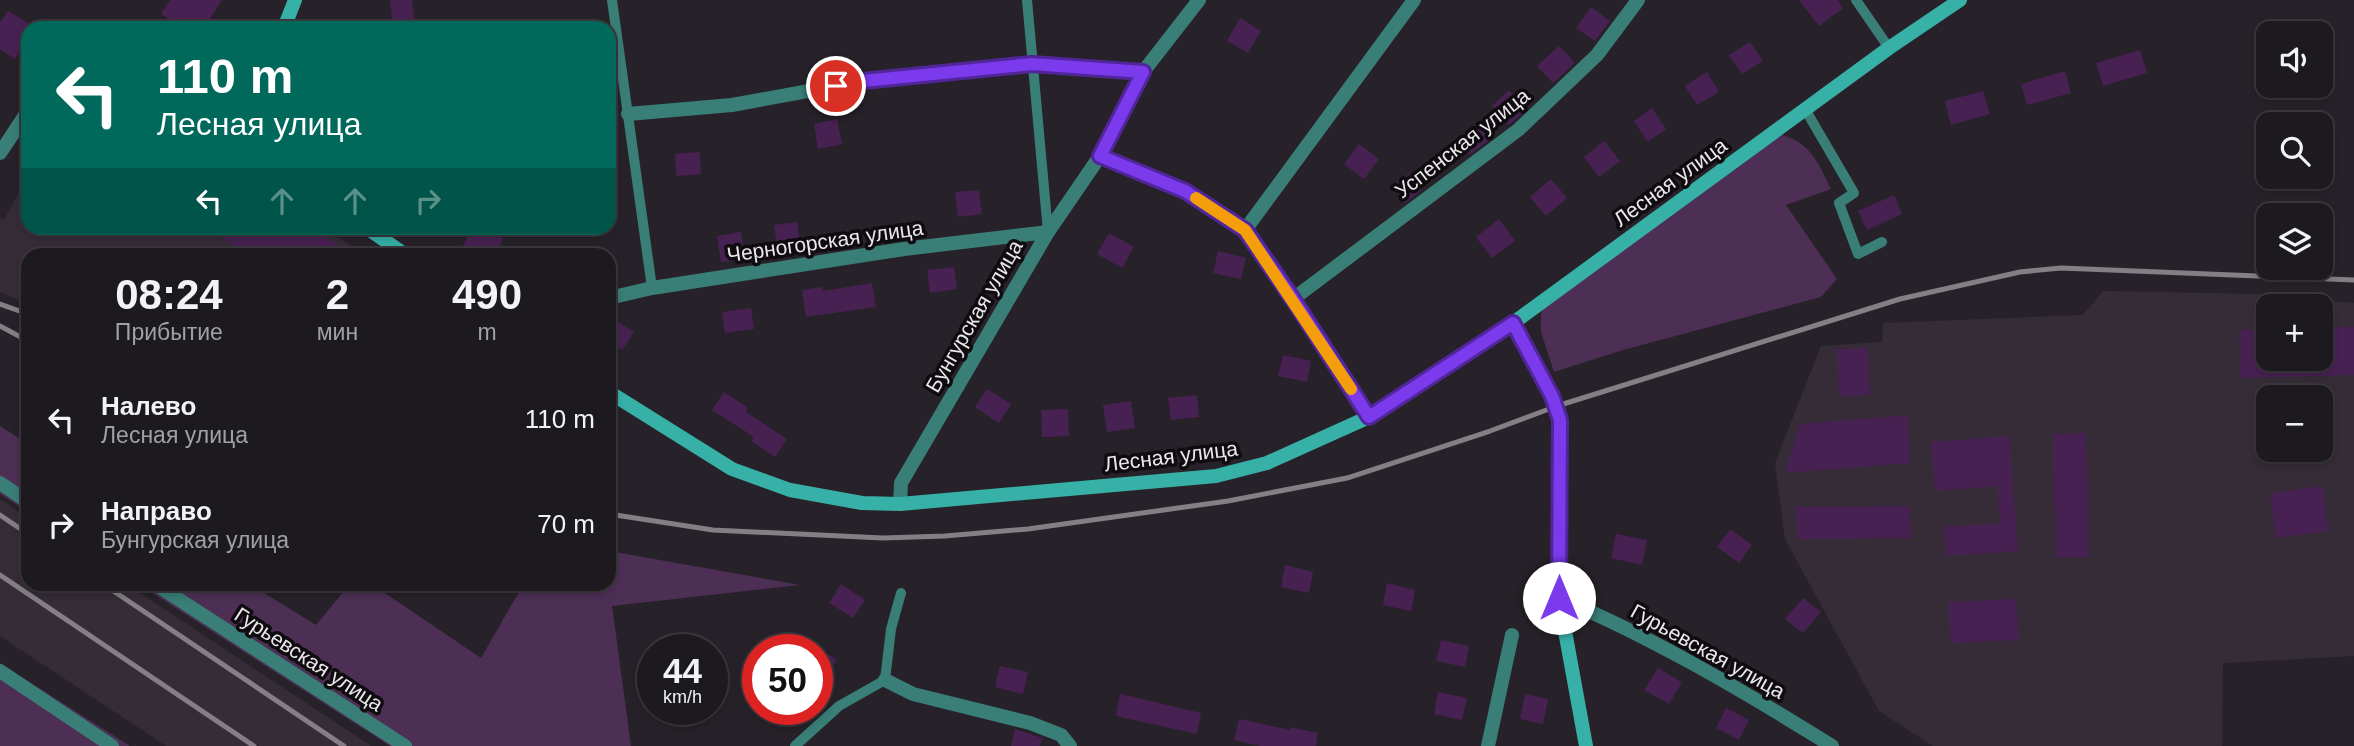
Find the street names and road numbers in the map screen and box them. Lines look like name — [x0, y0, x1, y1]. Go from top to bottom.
street label: Успенская улица — [1390, 83, 1534, 203]
street label: Лесная улица — [1609, 133, 1731, 231]
street label: Черногорская улица — [725, 216, 925, 266]
street label: Бунгурская улица — [921, 236, 1027, 396]
street label: Лесная улица — [1103, 436, 1239, 476]
street label: Гурьевская улица — [1627, 599, 1789, 703]
street label: Гурьевская улица — [231, 602, 388, 716]

